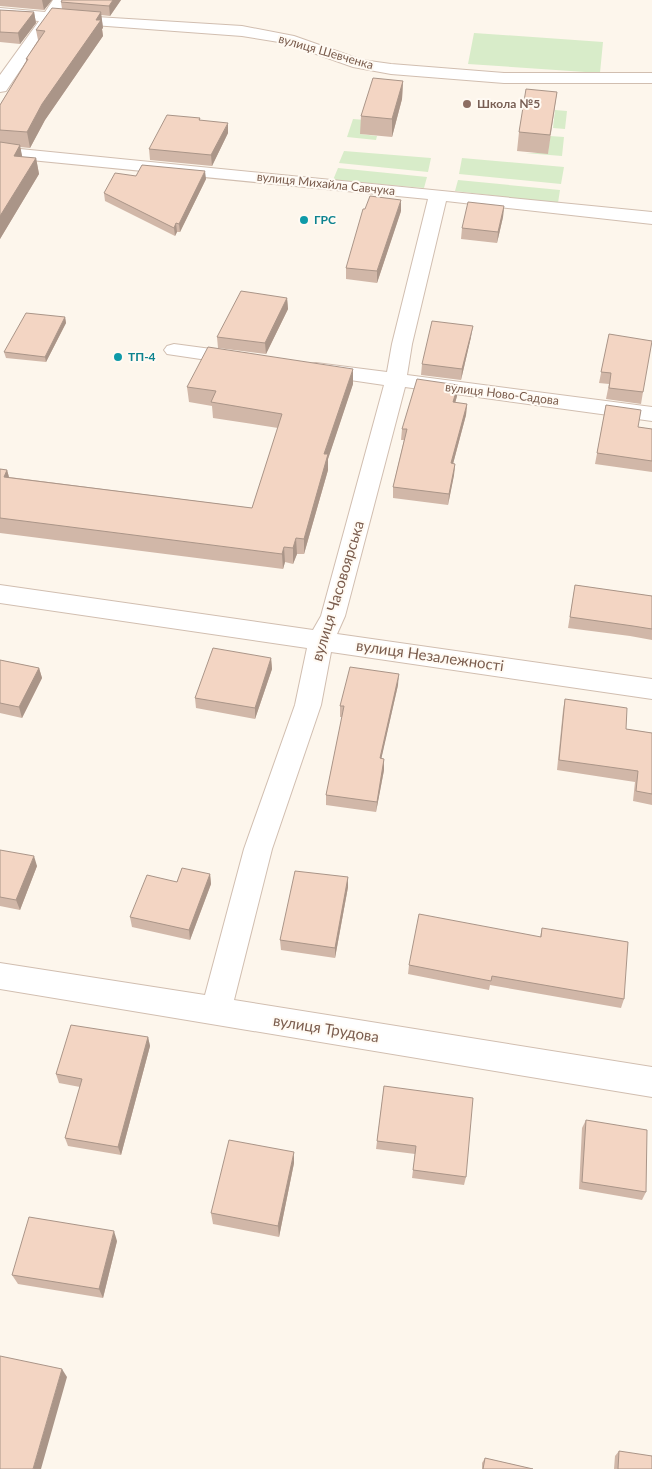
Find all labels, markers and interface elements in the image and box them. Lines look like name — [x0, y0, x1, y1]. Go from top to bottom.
street label: вулиця Шевченка — [277, 31, 375, 72]
place label: Школа №5 — [477, 96, 540, 111]
marker: Школа №5 — [461, 98, 473, 110]
street label: вулиця Михайла Савчука — [256, 169, 396, 198]
place label: ГРС — [314, 212, 336, 227]
marker: ГРС — [298, 214, 310, 226]
place label: ТП-4 — [128, 349, 156, 364]
marker: ТП-4 — [112, 351, 124, 363]
street label: вулиця Ново-Садова — [444, 379, 560, 408]
street label: вулиця Часовоярська — [307, 518, 367, 663]
street label: вулиця Незалежності — [355, 636, 505, 674]
street label: вулиця Трудова — [272, 1011, 380, 1045]

